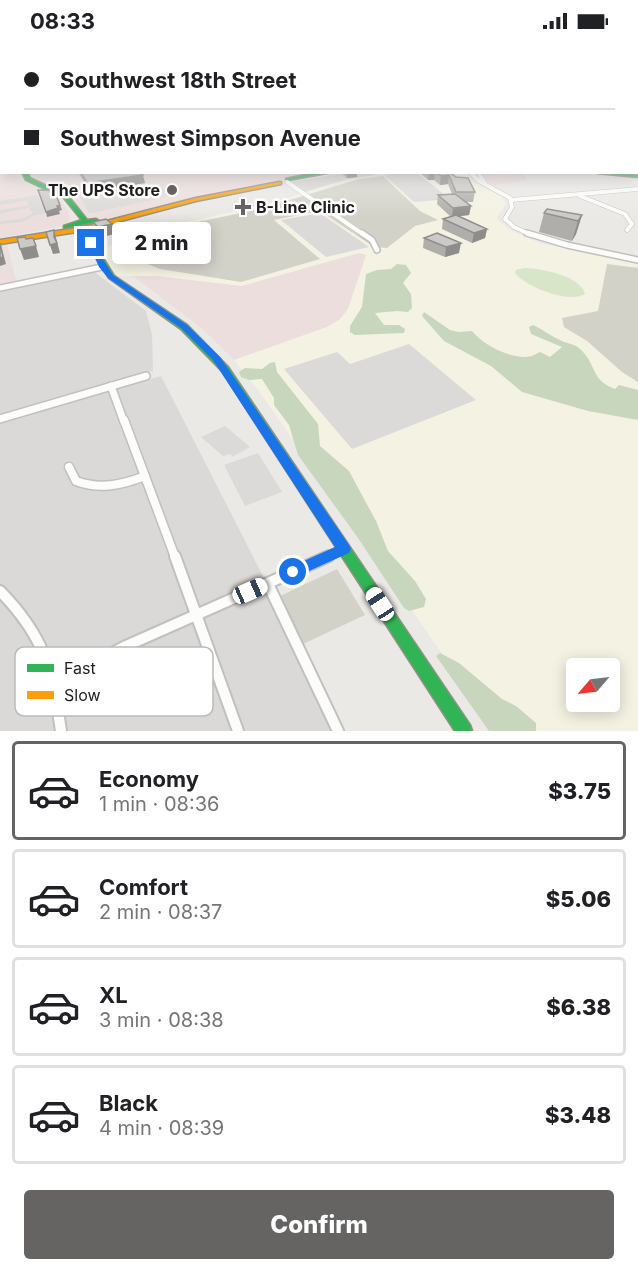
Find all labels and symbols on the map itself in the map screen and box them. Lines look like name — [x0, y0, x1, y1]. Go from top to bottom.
place label: The UPS Store — [48, 180, 160, 200]
marker: The UPS Store — [165, 183, 179, 197]
place label: B-Line Clinic — [256, 197, 355, 217]
marker: B-Line Clinic — [234, 198, 252, 216]
callout: 2 min — [112, 222, 211, 264]
route end — [77, 229, 104, 256]
route start — [279, 558, 306, 585]
car — [230, 575, 270, 607]
car — [363, 584, 397, 624]
legend — [15, 647, 213, 716]
text: Fast — [64, 658, 96, 678]
north arrow — [566, 658, 620, 712]
text: Slow — [64, 685, 101, 705]

